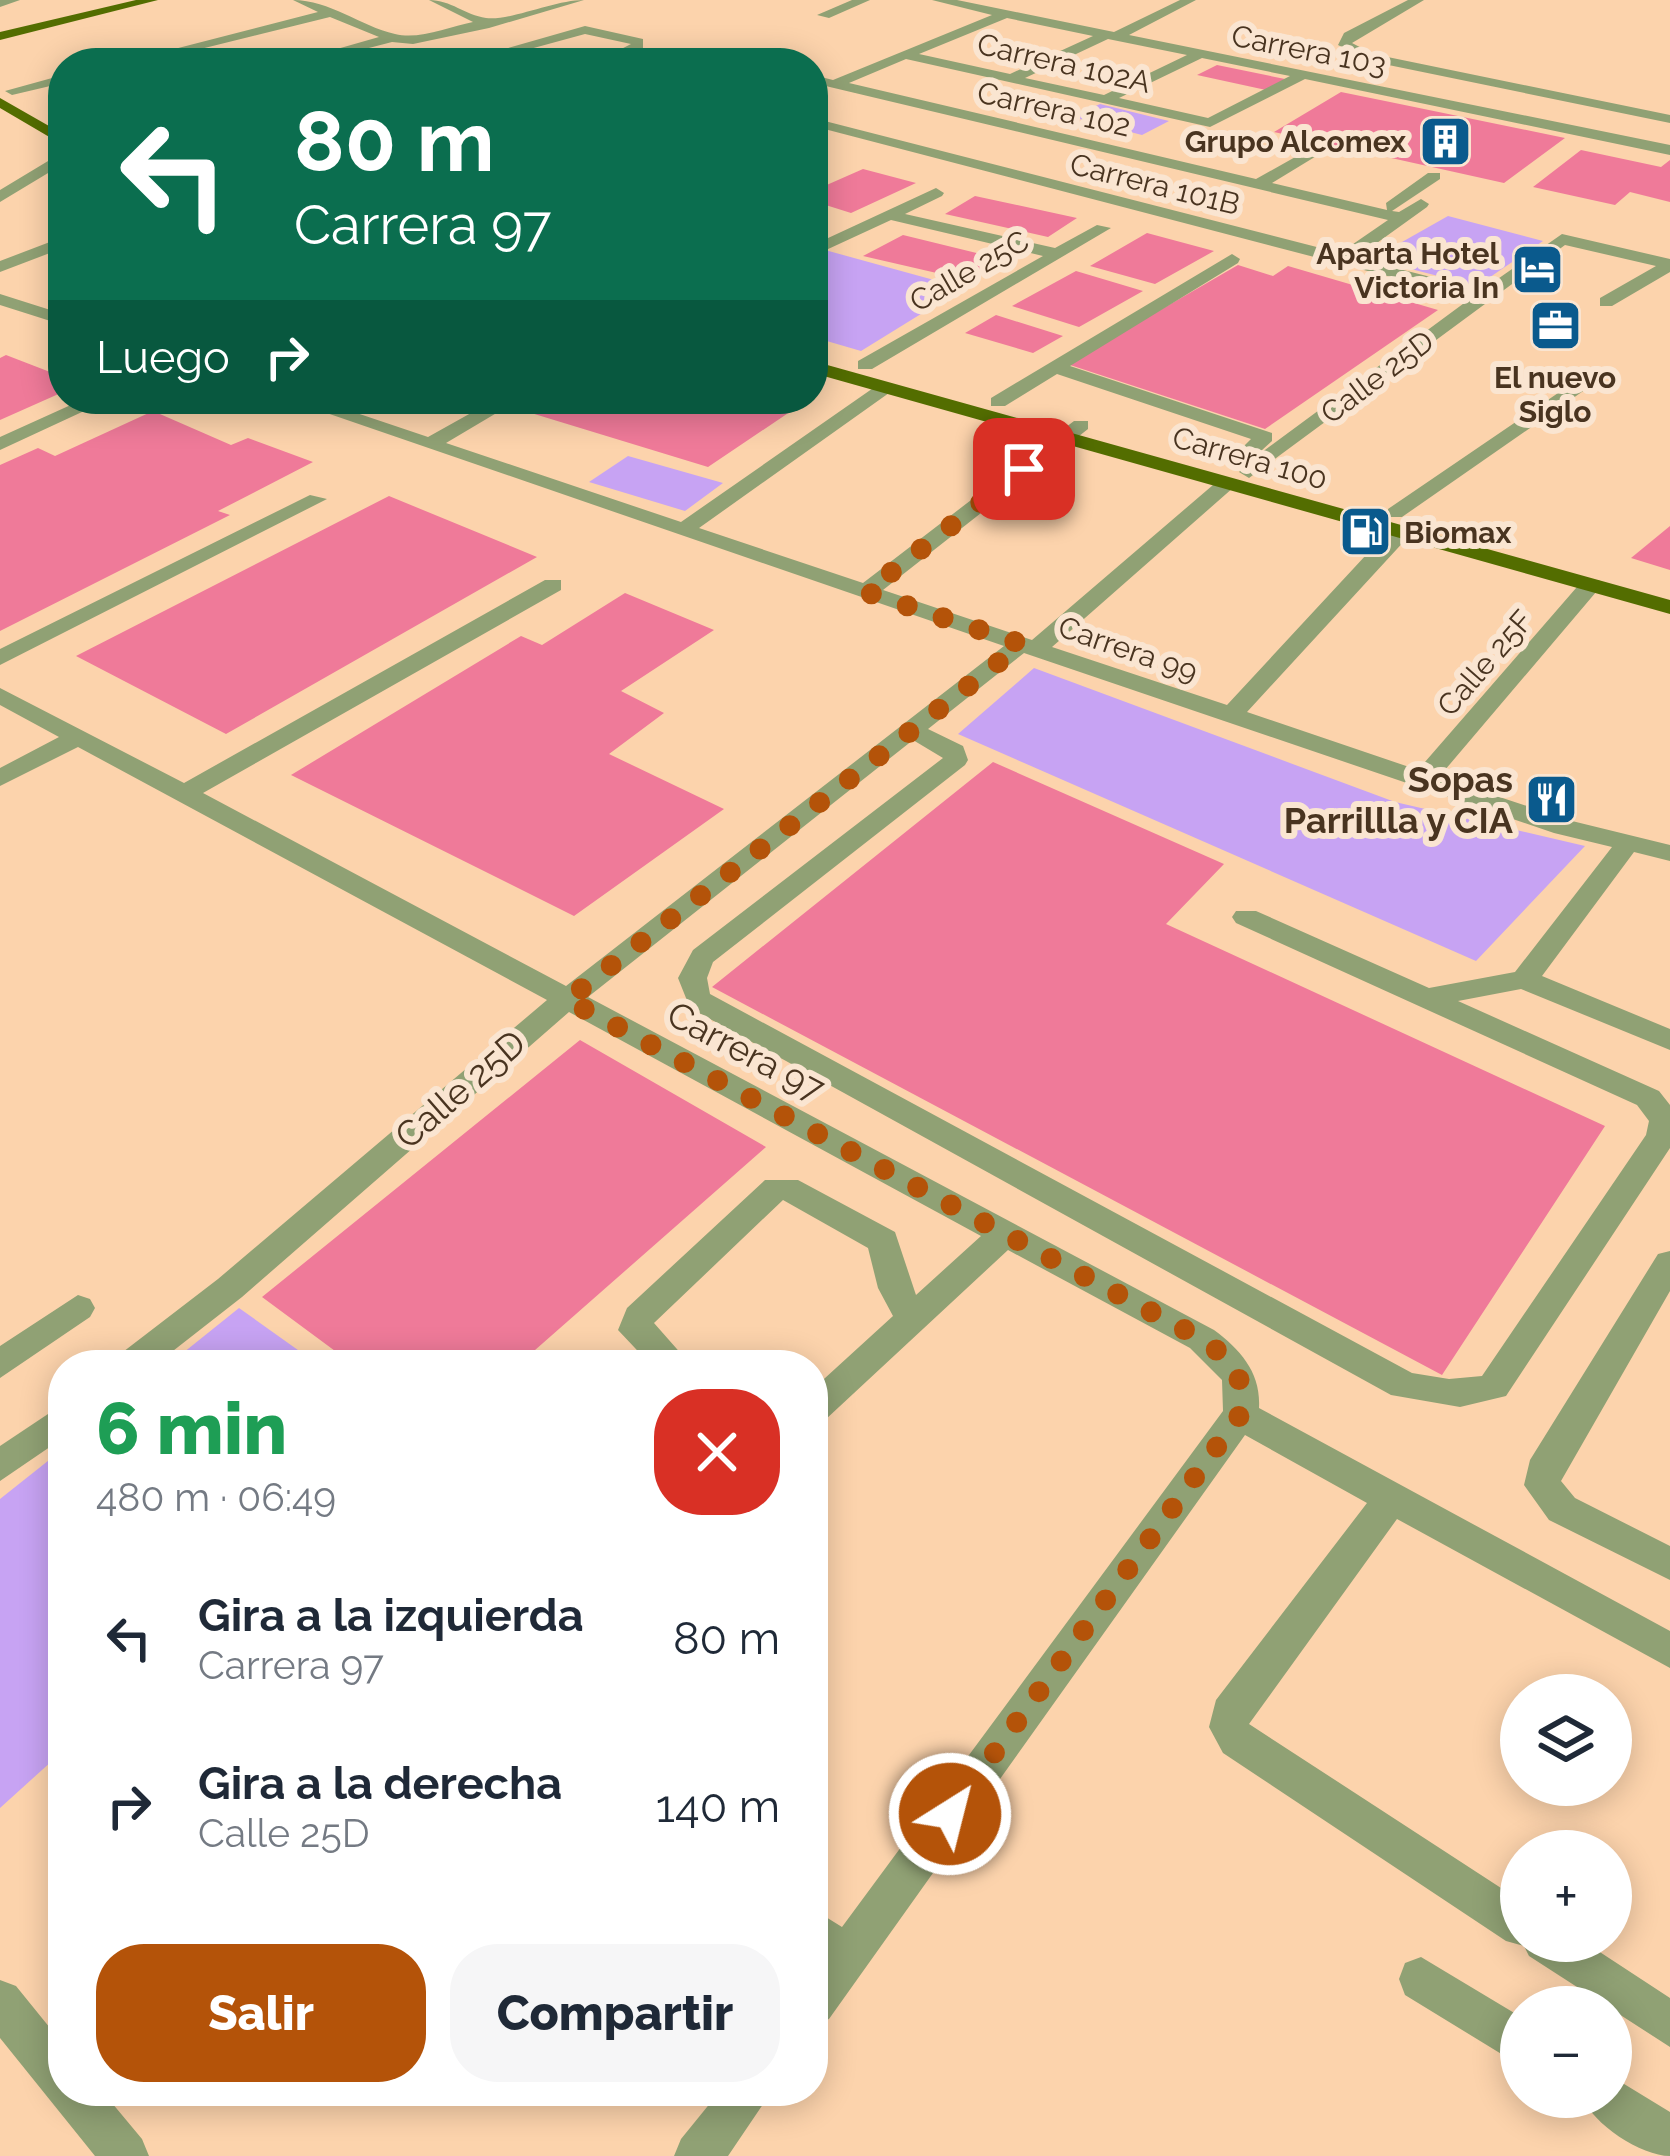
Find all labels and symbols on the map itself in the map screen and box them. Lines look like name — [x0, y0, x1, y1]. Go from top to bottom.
street label: Carrera 103 — [1229, 18, 1389, 82]
street label: Carrera 102A — [974, 26, 1154, 100]
street label: Carrera 102 — [974, 74, 1134, 144]
building icon: Grupo Alcomex — [1417, 113, 1473, 169]
place label: Grupo Alcomex — [1185, 124, 1406, 159]
street label: Carrera 101B — [1067, 146, 1243, 222]
street label: Calle 25C — [903, 223, 1035, 319]
place label: Aparta Hotel Victoria In — [1316, 236, 1499, 305]
hotel icon: Aparta Hotel Victoria In — [1510, 242, 1566, 298]
office icon: El nuevo Siglo — [1527, 297, 1583, 353]
street label: Calle 25D — [1314, 323, 1440, 431]
place label: El nuevo Siglo — [1494, 360, 1616, 429]
pin — [973, 418, 1075, 520]
street label: Carrera 100 — [1169, 419, 1331, 497]
fuel station icon: Biomax — [1337, 504, 1393, 560]
place label: Biomax — [1404, 515, 1511, 550]
street label: Calle 25F — [1430, 603, 1540, 723]
street label: Carrera 99 — [1054, 609, 1202, 689]
place label: Sopas Parrillla y CIA — [1284, 758, 1514, 841]
restaurant icon: Sopas Parrillla y CIA — [1524, 772, 1580, 828]
street label: Carrera 97 — [660, 992, 832, 1110]
street label: Calle 25D — [386, 1021, 534, 1157]
position arrow — [887, 1751, 1013, 1877]

